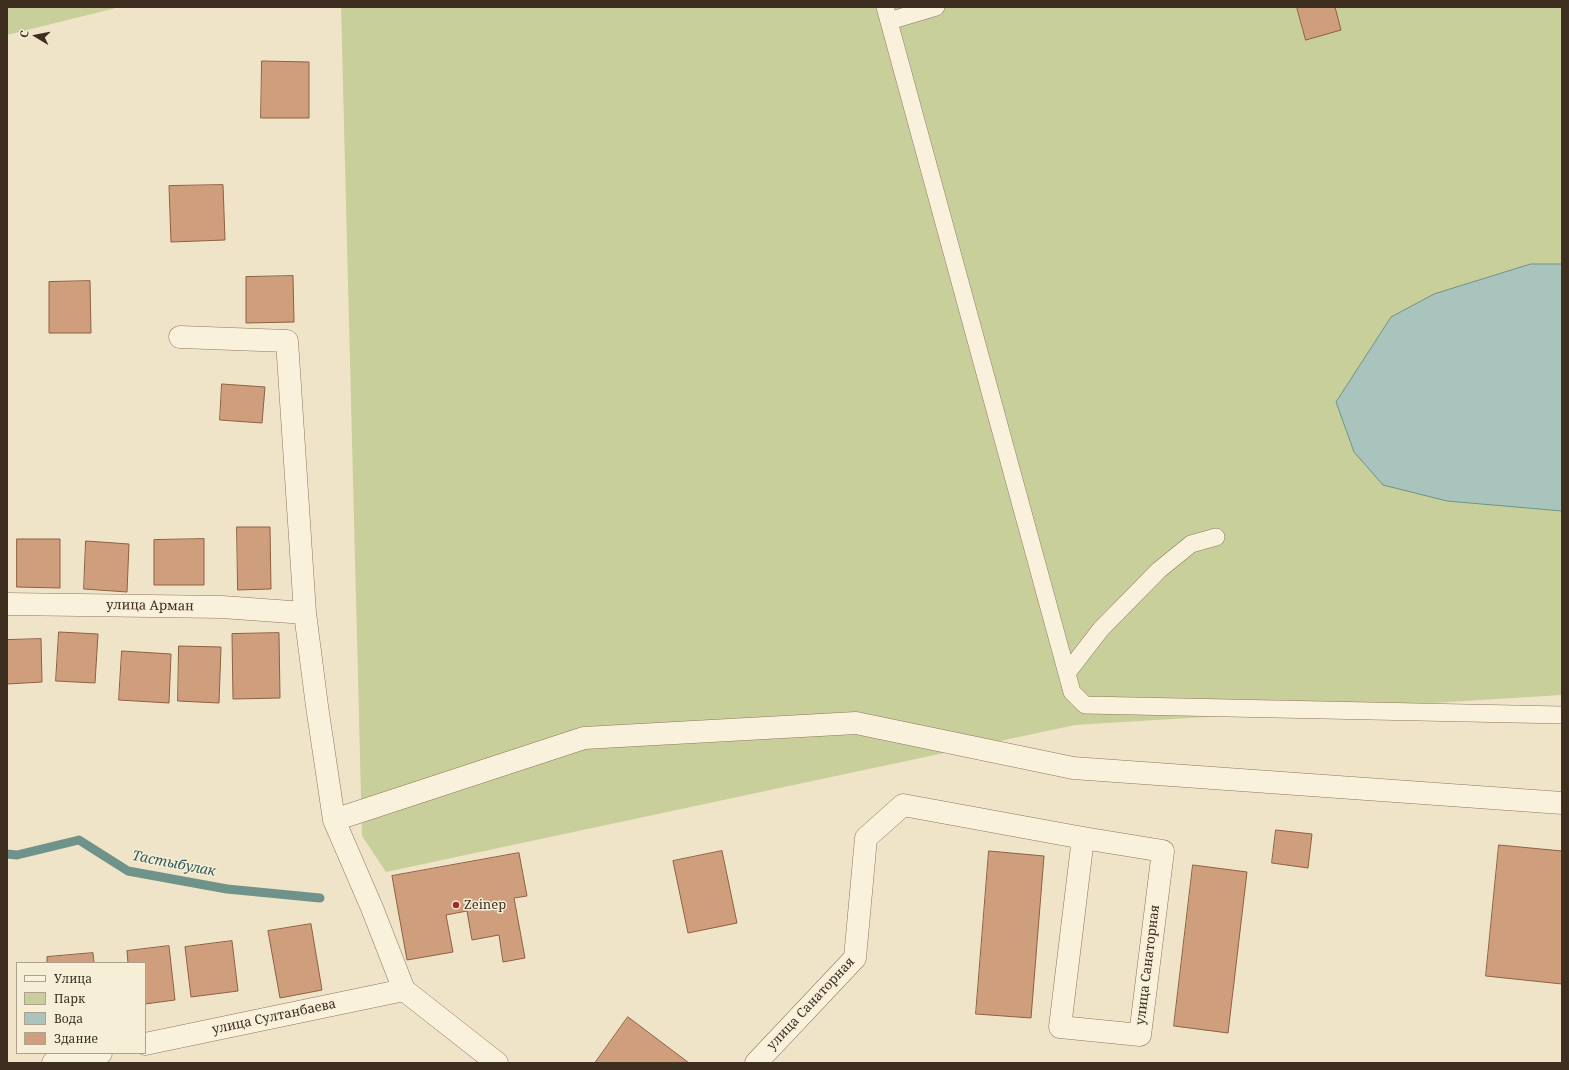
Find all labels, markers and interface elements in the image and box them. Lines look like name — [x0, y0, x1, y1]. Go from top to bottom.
north arrow — [16, 16, 56, 56]
text: С — [16, 29, 32, 39]
street label: улица Арман — [106, 597, 194, 615]
water label: Тастыбулак — [131, 848, 217, 880]
place label: Zeinep — [464, 897, 506, 913]
marker: Zeinep — [451, 900, 461, 910]
street label: улица Санаторная — [1133, 904, 1163, 1026]
street label: улица Санаторная — [764, 954, 858, 1054]
legend — [16, 962, 146, 1054]
text: Улица — [54, 970, 92, 987]
text: Парк — [54, 990, 85, 1007]
street label: улица Султанбаева — [211, 996, 337, 1038]
text: Вода — [54, 1010, 83, 1027]
text: Здание — [54, 1030, 98, 1047]

